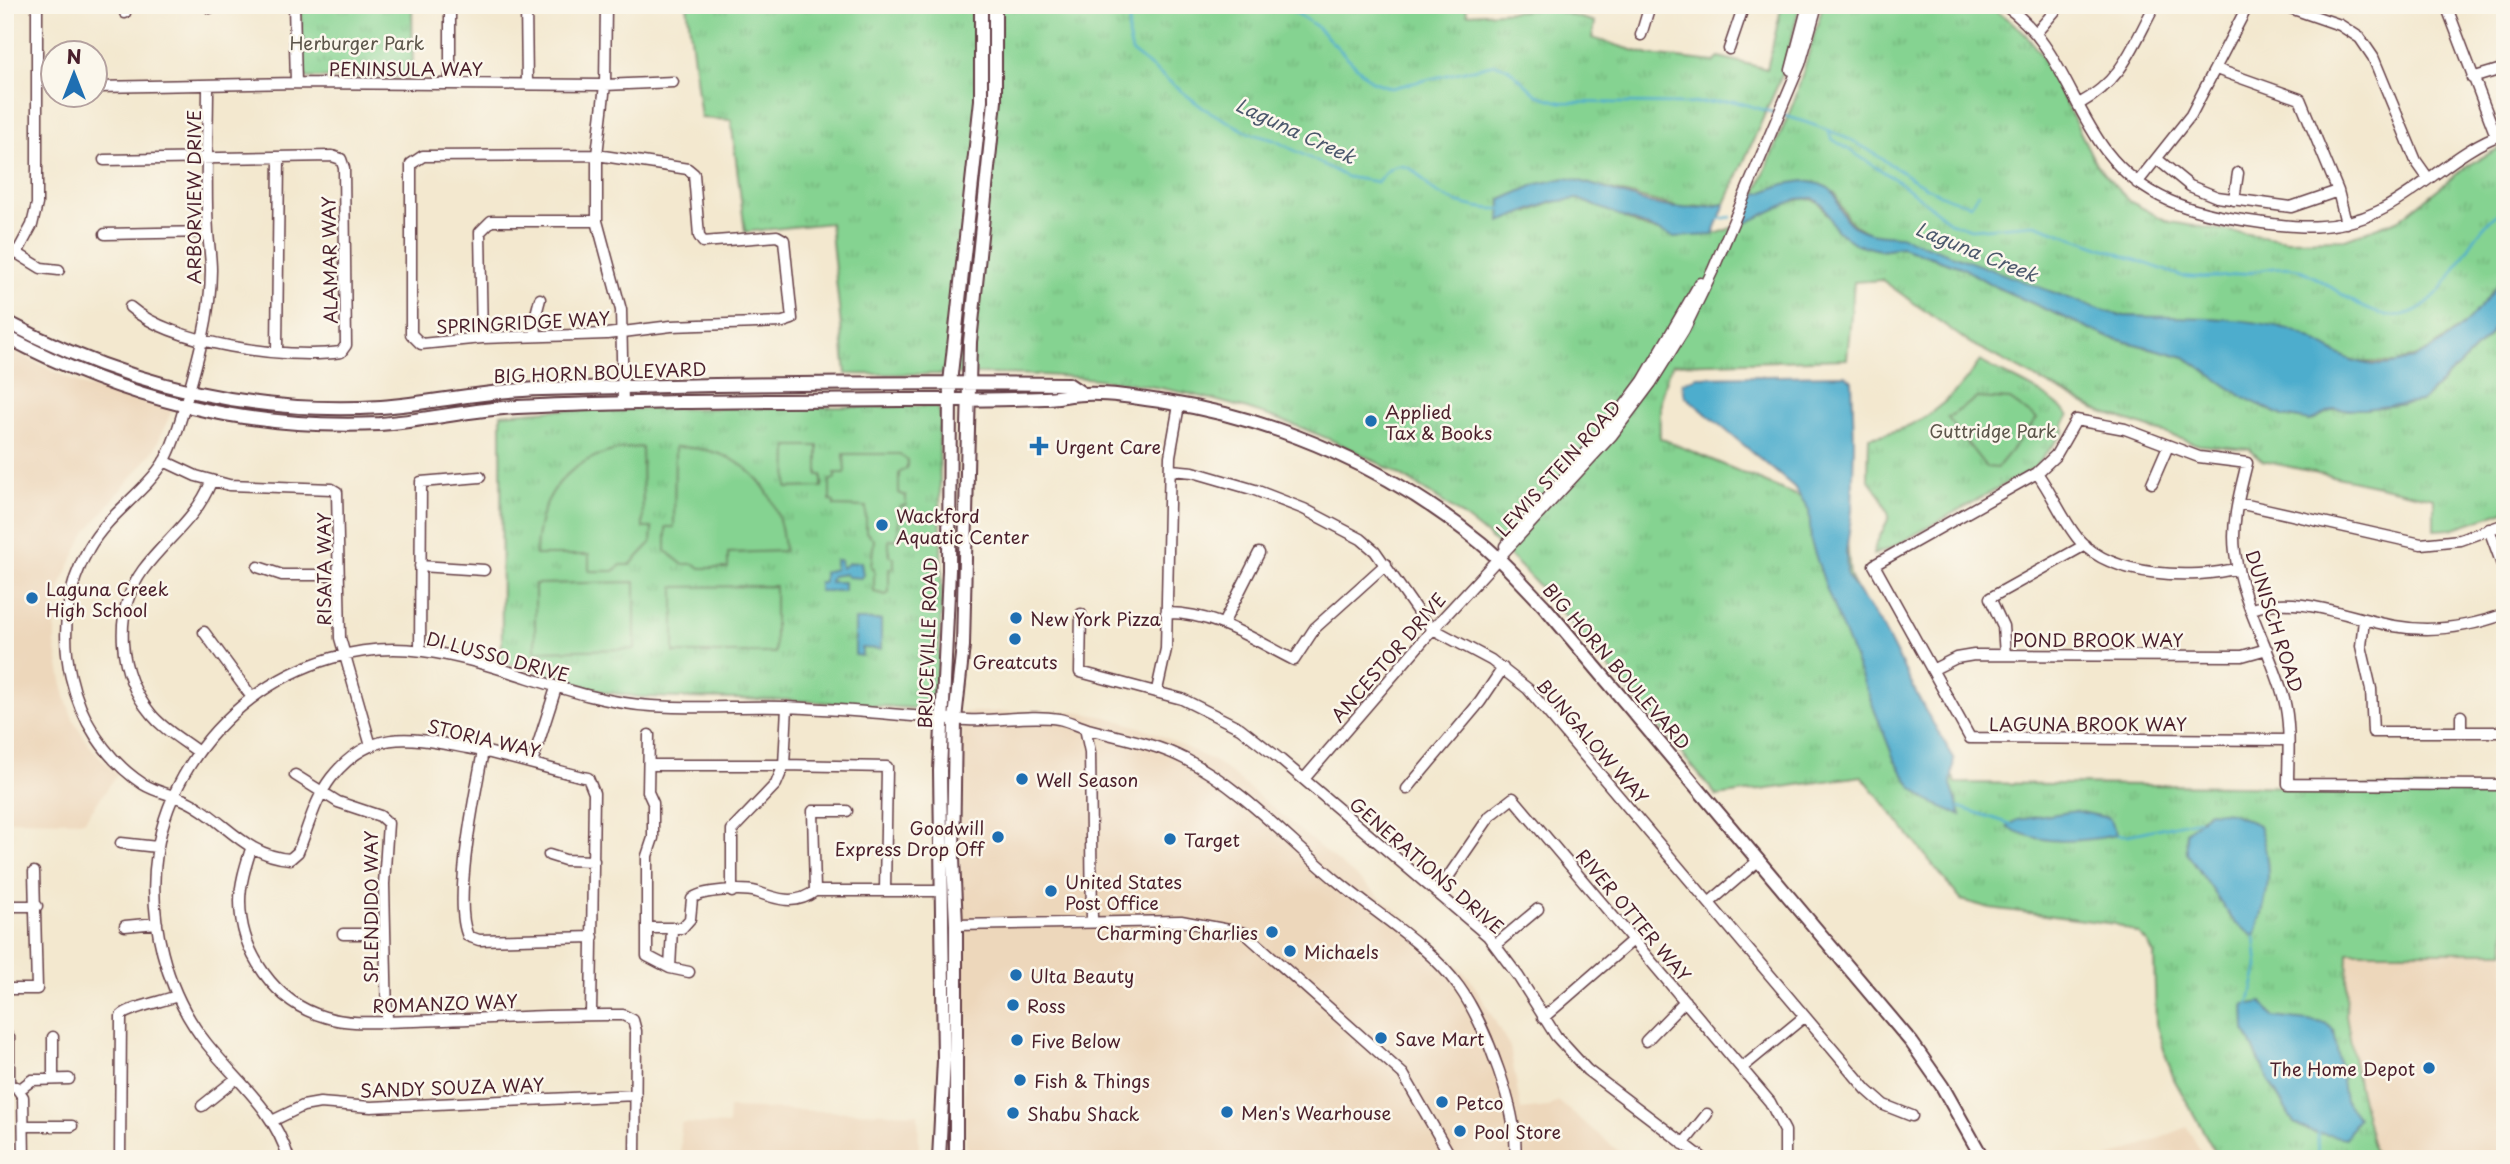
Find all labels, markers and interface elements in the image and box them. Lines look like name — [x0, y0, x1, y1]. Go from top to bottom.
park label: Herburger Park — [289, 29, 425, 56]
north arrow — [38, 38, 108, 108]
text: N — [66, 42, 82, 70]
street label: PENINSULA WAY — [329, 55, 484, 82]
water label: Laguna Creek — [1231, 90, 1362, 171]
street label: ARBORVIEW DRIVE — [180, 110, 207, 284]
street label: ALAMAR WAY — [314, 195, 344, 324]
water label: Laguna Creek — [1912, 214, 2044, 289]
street label: SPRINGRIDGE WAY — [435, 304, 611, 340]
street label: BIG HORN BOULEVARD — [493, 355, 707, 389]
street label: LEWIS STEIN ROAD — [1489, 394, 1627, 542]
place label: Applied Tax & Books — [1385, 398, 1492, 446]
marker: Applied Tax & Books — [1363, 413, 1379, 429]
park label: Guttridge Park — [1929, 417, 2057, 444]
place label: Urgent Care — [1055, 433, 1161, 460]
marker: Urgent Care — [1029, 436, 1049, 456]
place label: Wackford Aquatic Center — [896, 502, 1030, 550]
street label: RISATA WAY — [310, 512, 337, 626]
marker: Wackford Aquatic Center — [874, 517, 890, 533]
street label: DUNISCH ROAD — [2239, 547, 2311, 695]
street label: BRUCEVILLE ROAD — [911, 557, 943, 729]
place label: Laguna Creek High School — [46, 575, 169, 623]
street label: BIG HORN BOULEVARD — [1537, 577, 1697, 755]
street label: ANCESTOR DRIVE — [1324, 587, 1452, 727]
marker: Laguna Creek High School — [24, 590, 40, 606]
place label: New York Pizza — [1030, 605, 1162, 632]
marker: New York Pizza — [1008, 610, 1024, 626]
street label: DI LUSSO DRIVE — [424, 624, 572, 688]
street label: POND BROOK WAY — [2013, 626, 2183, 653]
marker: Greatcuts — [1007, 631, 1023, 647]
place label: Greatcuts — [973, 648, 1057, 675]
street label: BUNGALOW WAY — [1531, 672, 1656, 810]
street label: LAGUNA BROOK WAY — [1989, 710, 2187, 737]
street label: STORIA WAY — [425, 712, 544, 764]
place label: Well Season — [1036, 766, 1138, 793]
marker: Well Season — [1014, 771, 1030, 787]
street label: GENERATIONS DRIVE — [1344, 790, 1510, 940]
place label: Goodwill Express Drop Off — [835, 814, 986, 862]
place label: Target — [1184, 826, 1240, 853]
marker: Goodwill Express Drop Off — [990, 829, 1006, 845]
street label: SPLENDIDO WAY — [357, 830, 384, 983]
marker: Target — [1162, 831, 1178, 847]
street label: RIVER OTTER WAY — [1570, 843, 1698, 988]
place label: United States Post Office — [1065, 868, 1182, 916]
marker: United States Post Office — [1043, 883, 1059, 899]
place label: Charming Charlies — [1096, 919, 1258, 946]
marker: Charming Charlies — [1264, 924, 1280, 940]
place label: Michaels — [1304, 938, 1379, 965]
marker: Michaels — [1282, 943, 1298, 959]
place label: Ulta Beauty — [1030, 962, 1134, 989]
marker: Ulta Beauty — [1008, 967, 1024, 983]
street label: ROMANZO WAY — [372, 987, 519, 1019]
place label: Ross — [1027, 992, 1065, 1019]
marker: Ross — [1005, 997, 1021, 1013]
place label: Save Mart — [1395, 1025, 1484, 1052]
place label: Five Below — [1031, 1027, 1120, 1054]
marker: Save Mart — [1373, 1030, 1389, 1046]
marker: Five Below — [1009, 1032, 1025, 1048]
place label: The Home Depot — [2269, 1055, 2415, 1082]
marker: The Home Depot — [2421, 1060, 2437, 1076]
place label: Fish & Things — [1034, 1067, 1150, 1094]
street label: SANDY SOUZA WAY — [359, 1070, 545, 1104]
marker: Fish & Things — [1012, 1072, 1028, 1088]
place label: Petco — [1456, 1089, 1504, 1116]
marker: Petco — [1434, 1094, 1450, 1110]
place label: Men's Wearhouse — [1241, 1099, 1391, 1126]
place label: Shabu Shack — [1027, 1100, 1140, 1127]
marker: Men's Wearhouse — [1219, 1104, 1235, 1120]
marker: Shabu Shack — [1005, 1105, 1021, 1121]
place label: Pool Store — [1474, 1118, 1561, 1145]
marker: Pool Store — [1452, 1123, 1468, 1139]

